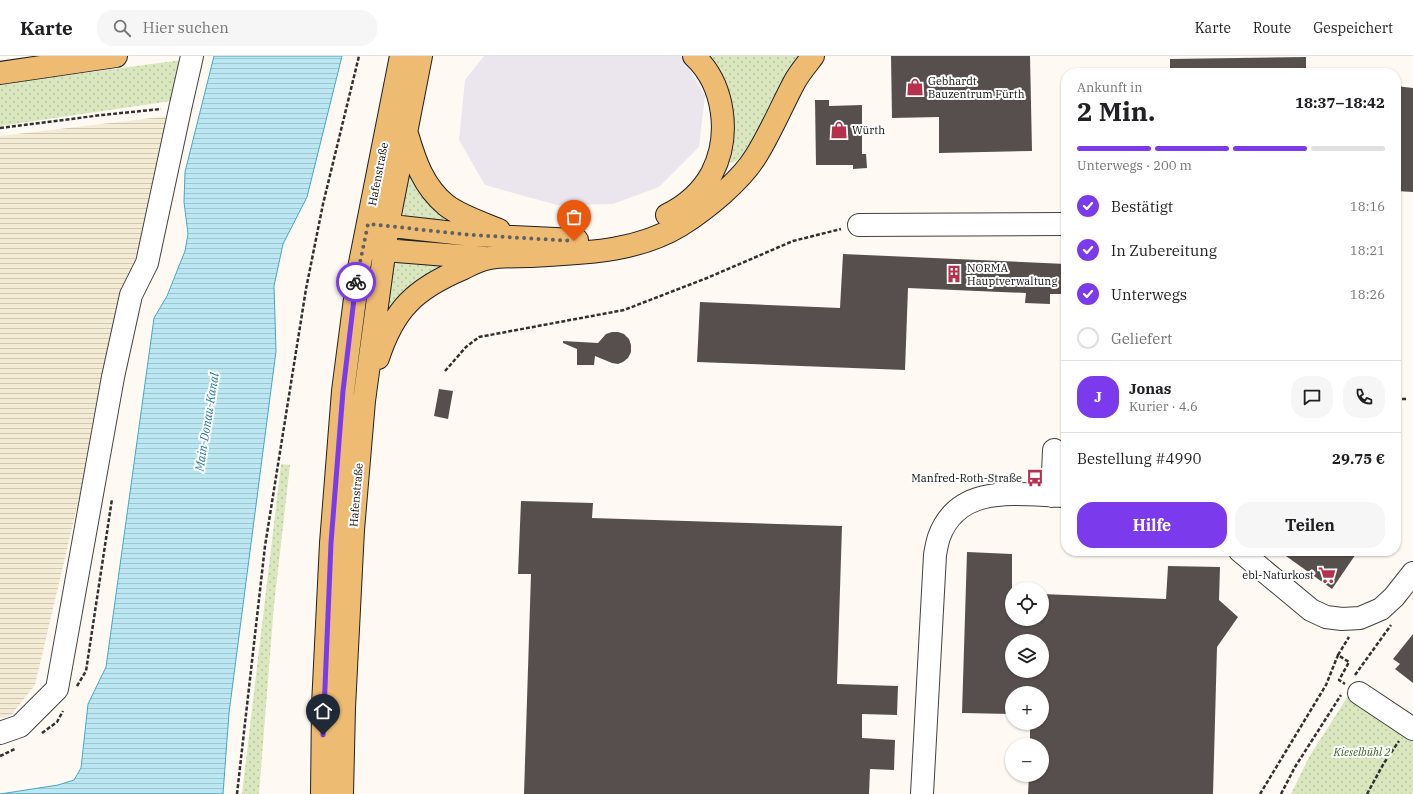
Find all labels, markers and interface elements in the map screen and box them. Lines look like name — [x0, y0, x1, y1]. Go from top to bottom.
search box — [97, 10, 377, 46]
text: Karte — [20, 16, 73, 40]
icon: search — [111, 17, 133, 39]
text: Hier suchen — [143, 18, 229, 37]
text: Karte — [1195, 19, 1231, 37]
text: Route — [1253, 19, 1291, 37]
text: Gespeichert — [1313, 19, 1393, 37]
place label: Gebhardt Bauzentrum Fürth — [928, 74, 1025, 101]
shop icon: Gebhardt Bauzentrum Fürth — [905, 77, 925, 97]
text: Ankunft in — [1077, 79, 1143, 96]
text: 18:37–18:42 — [1295, 93, 1385, 112]
text: 2 Min. — [1077, 94, 1155, 128]
shop icon: Würth — [829, 120, 849, 140]
place label: Würth — [852, 123, 885, 137]
street label: Hafenstraße — [365, 141, 391, 207]
text: Unterwegs · 200 m — [1077, 157, 1192, 174]
icon: check — [1077, 195, 1099, 217]
text: Bestätigt — [1111, 197, 1173, 216]
text: 18:16 — [1350, 198, 1385, 215]
pin — [557, 200, 591, 241]
icon: bag — [563, 206, 585, 228]
icon: check — [1077, 239, 1099, 261]
text: In Zubereitung — [1111, 241, 1217, 260]
text: 18:21 — [1350, 242, 1385, 259]
place label: NORMA Hauptverwaltung — [967, 261, 1057, 288]
courier — [336, 262, 376, 302]
building icon: NORMA Hauptverwaltung — [944, 264, 964, 284]
icon: bike — [345, 271, 367, 293]
icon: check — [1077, 283, 1099, 305]
text: Unterwegs — [1111, 285, 1187, 304]
text: 18:26 — [1350, 286, 1385, 303]
text: Geliefert — [1111, 329, 1172, 348]
water label: Main-Donau-Kanal — [191, 371, 222, 473]
button: chat — [1291, 376, 1333, 418]
button: phone — [1343, 376, 1385, 418]
text: Jonas — [1129, 379, 1171, 398]
text: J — [1094, 387, 1102, 406]
text: Kurier · 4.6 — [1129, 398, 1198, 415]
text: Bestellung #4990 — [1077, 449, 1202, 468]
text: 29.75 € — [1332, 449, 1385, 468]
street label: Hafenstraße — [346, 462, 366, 528]
bus stop icon: Manfred-Roth-Straße — [1025, 468, 1045, 488]
place label: Manfred-Roth-Straße — [911, 471, 1022, 485]
button: Hilfe — [1077, 502, 1227, 548]
button: Teilen — [1235, 502, 1385, 548]
supermarket icon: ebl-Naturkost — [1317, 565, 1337, 585]
place label: ebl-Naturkost — [1242, 568, 1314, 582]
map controls — [1005, 582, 1049, 782]
button: locate — [1005, 582, 1049, 626]
button: layers — [1005, 634, 1049, 678]
button: + — [1005, 686, 1049, 730]
pin — [306, 694, 340, 735]
icon: home — [312, 700, 334, 722]
button: − — [1005, 738, 1049, 782]
park label: Kieselbühl 2 — [1333, 745, 1390, 759]

